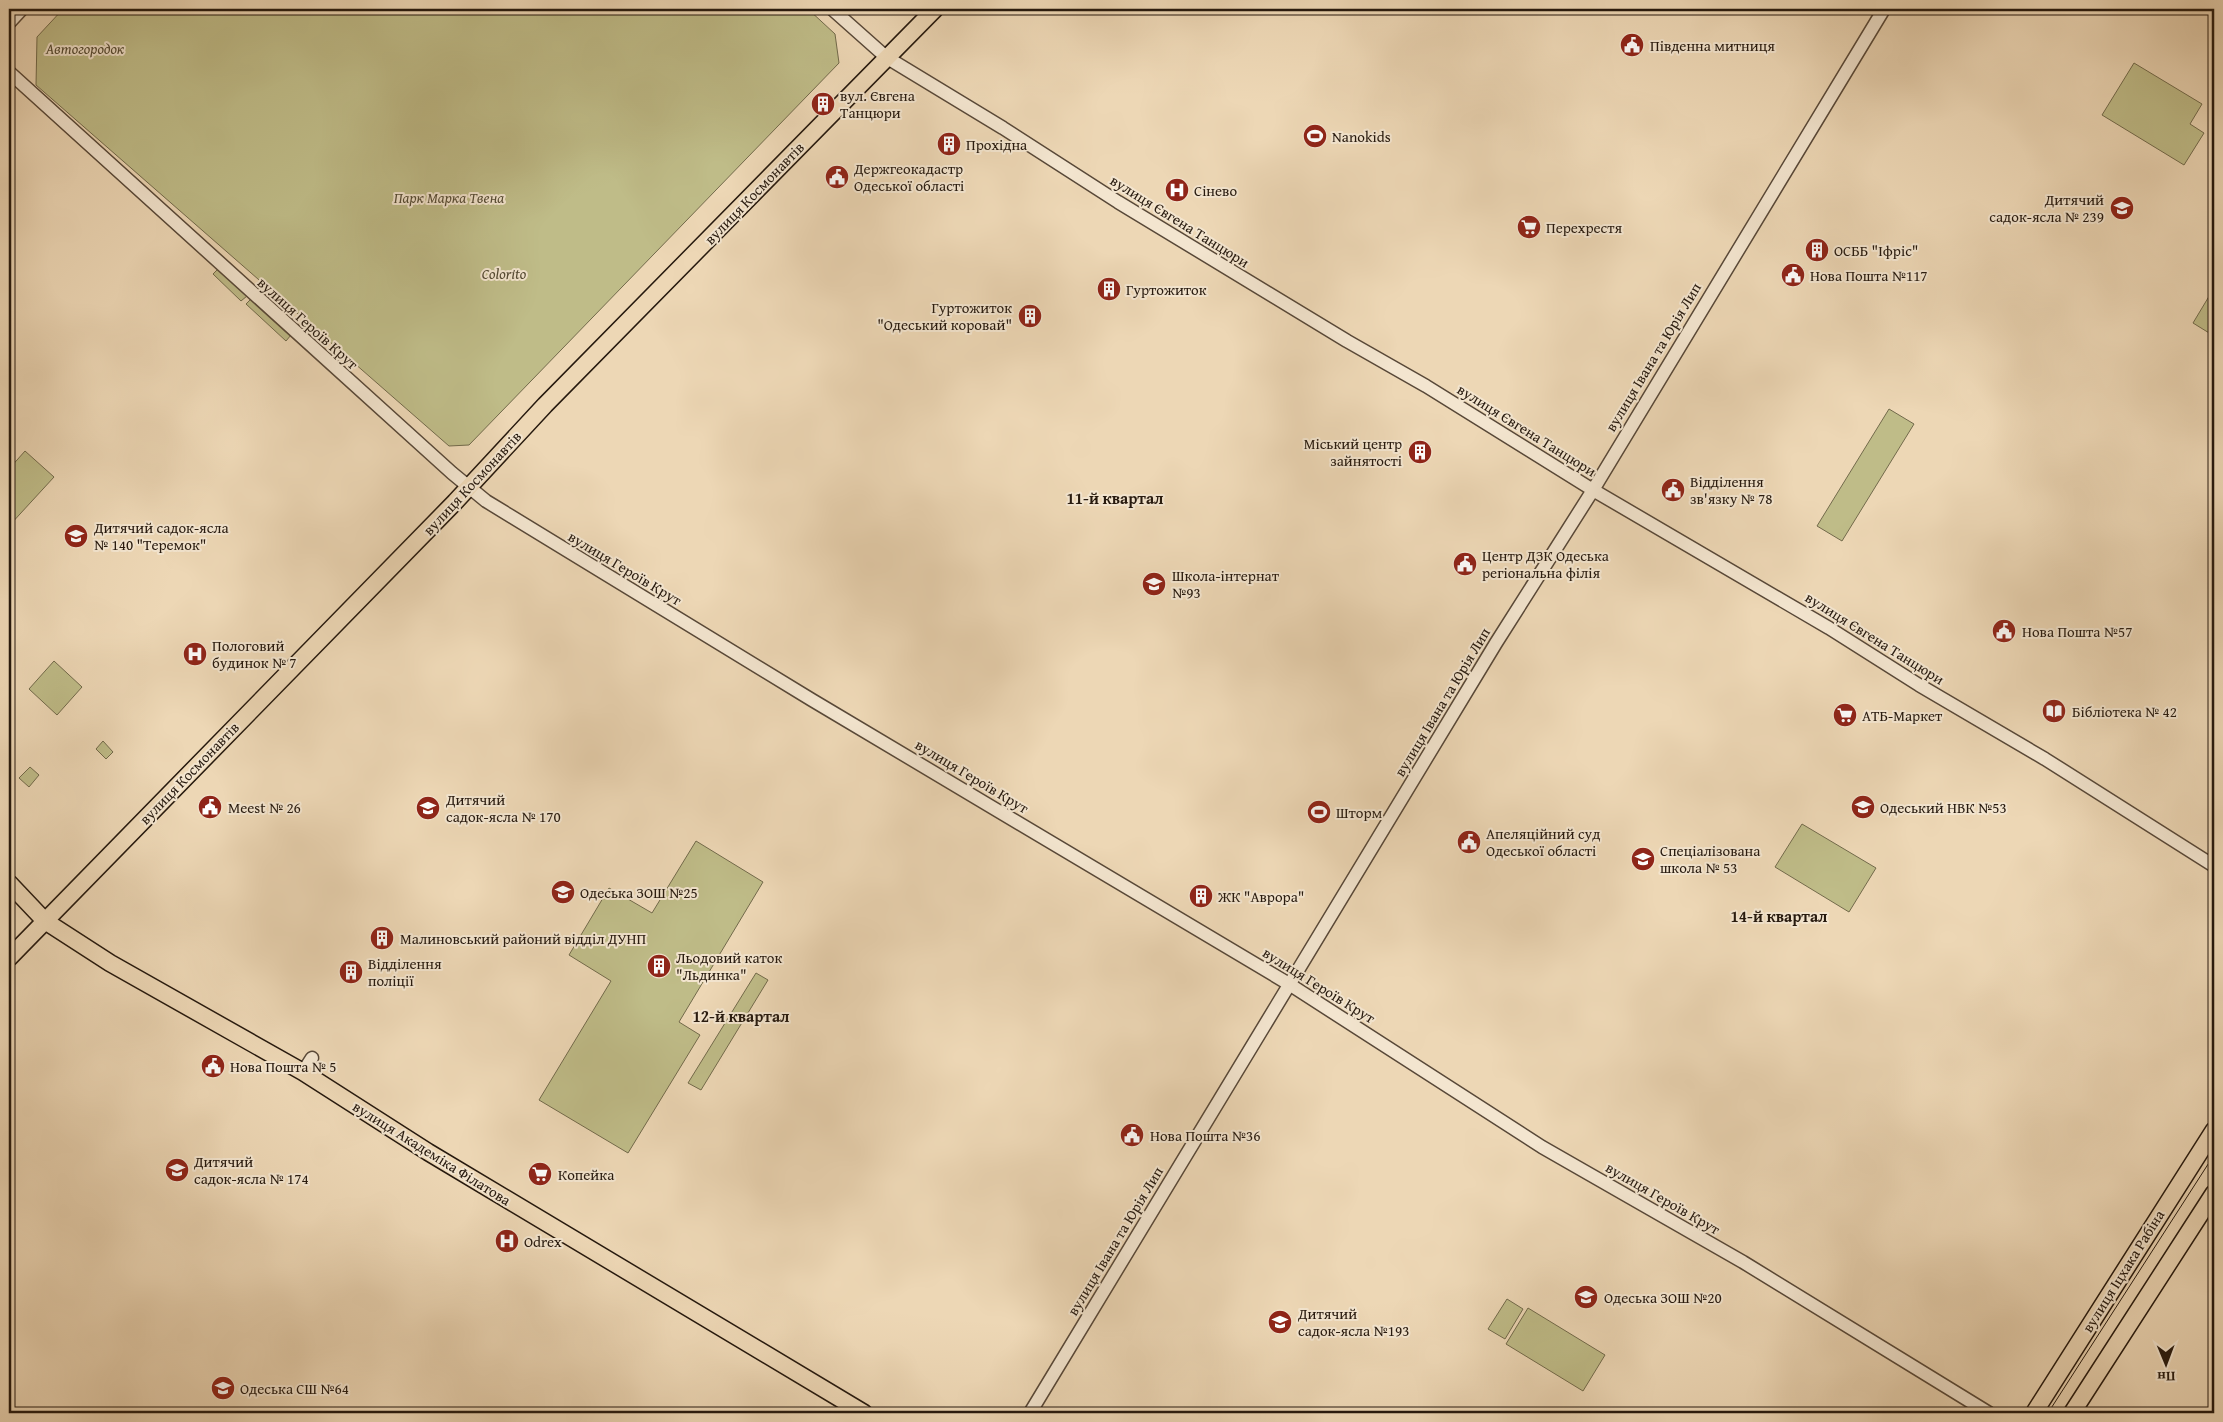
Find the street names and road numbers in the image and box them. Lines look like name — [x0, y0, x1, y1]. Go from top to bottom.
street label: вулиця Космонавтів — [699, 137, 809, 249]
street label: вулиця Євгена Танцюри — [1106, 170, 1254, 272]
street label: вулиця Героїв Крут — [253, 272, 364, 374]
street label: вулиця Івана та Юрія Лип — [1600, 278, 1706, 435]
street label: вулиця Євгена Танцюри — [1453, 379, 1601, 481]
street label: вулиця Космонавтів — [418, 426, 526, 540]
street label: вулиця Героїв Крут — [564, 526, 686, 611]
street label: вулиця Євгена Танцюри — [1801, 587, 1949, 689]
street label: вулиця Івана та Юрія Лип — [1389, 623, 1495, 780]
street label: вулиця Космонавтів — [134, 717, 244, 829]
street label: вулиця Героїв Крут — [911, 734, 1033, 819]
street label: вулиця Героїв Крут — [1259, 942, 1380, 1028]
street label: вулиця Академіка Філатова — [349, 1096, 516, 1211]
street label: вулиця Героїв Крут — [1602, 1157, 1725, 1240]
street label: вулиця Івана та Юрія Лип — [1062, 1162, 1168, 1319]
street label: вулиця Іцхака Рабіна — [2077, 1205, 2170, 1336]

